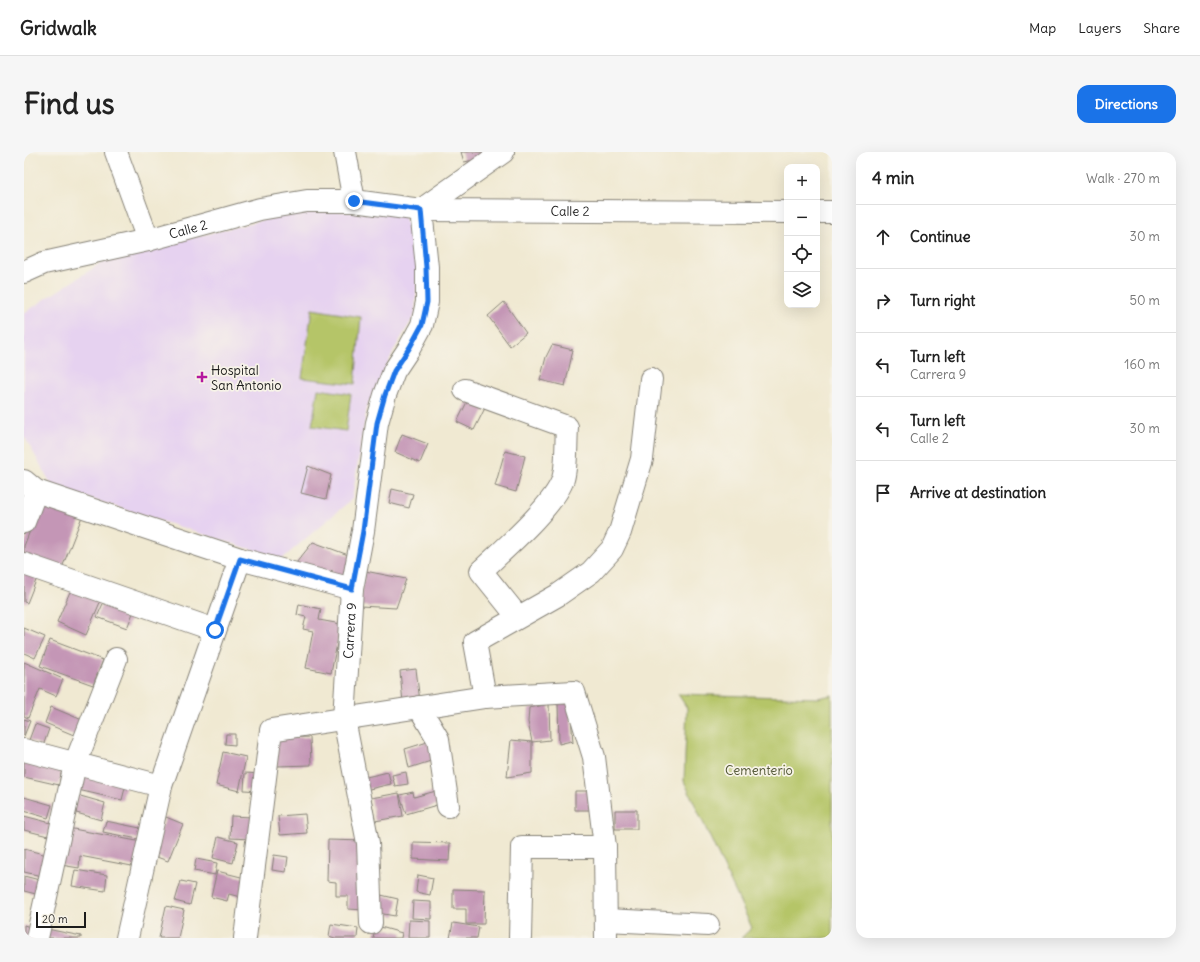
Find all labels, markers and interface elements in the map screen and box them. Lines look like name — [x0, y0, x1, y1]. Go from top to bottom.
text: Gridwalk — [20, 16, 97, 40]
text: Map — [1029, 19, 1056, 37]
text: Layers — [1078, 19, 1121, 37]
text: Share — [1143, 19, 1180, 37]
button: Directions — [1077, 85, 1176, 123]
text: Find us — [24, 86, 115, 122]
map controls — [784, 164, 820, 308]
button: + — [784, 164, 820, 200]
text: 4 min — [872, 167, 914, 189]
text: Walk · 270 m — [1086, 170, 1160, 187]
route end — [345, 192, 363, 210]
button: − — [784, 200, 820, 236]
street label: Calle 2 — [551, 202, 590, 219]
street label: Calle 2 — [167, 216, 209, 242]
icon: ahead — [872, 226, 894, 248]
text: Continue — [910, 227, 971, 246]
text: 30 m — [1130, 228, 1160, 245]
button: locate — [784, 236, 820, 272]
button: layers — [784, 272, 820, 308]
icon: right — [872, 290, 894, 312]
text: Turn right — [910, 291, 975, 310]
text: 50 m — [1129, 292, 1160, 309]
text: Turn left — [910, 347, 965, 366]
icon: left — [872, 354, 894, 376]
text: 160 m — [1124, 356, 1160, 373]
place label: Hospital San Antonio — [211, 362, 281, 394]
text: Carrera 9 — [910, 366, 966, 383]
marker: Hospital San Antonio — [196, 371, 208, 383]
text: Turn left — [910, 411, 965, 430]
icon: left — [872, 418, 894, 440]
text: 30 m — [1130, 420, 1160, 437]
text: Calle 2 — [910, 430, 949, 447]
icon: arrive — [872, 482, 894, 504]
text: Arrive at destination — [910, 483, 1046, 502]
street label: Carrera 9 — [339, 602, 360, 659]
route start — [206, 621, 224, 639]
park label: Cementerio — [725, 762, 793, 779]
scale bar — [36, 910, 86, 929]
text: 20 m — [42, 912, 68, 926]

